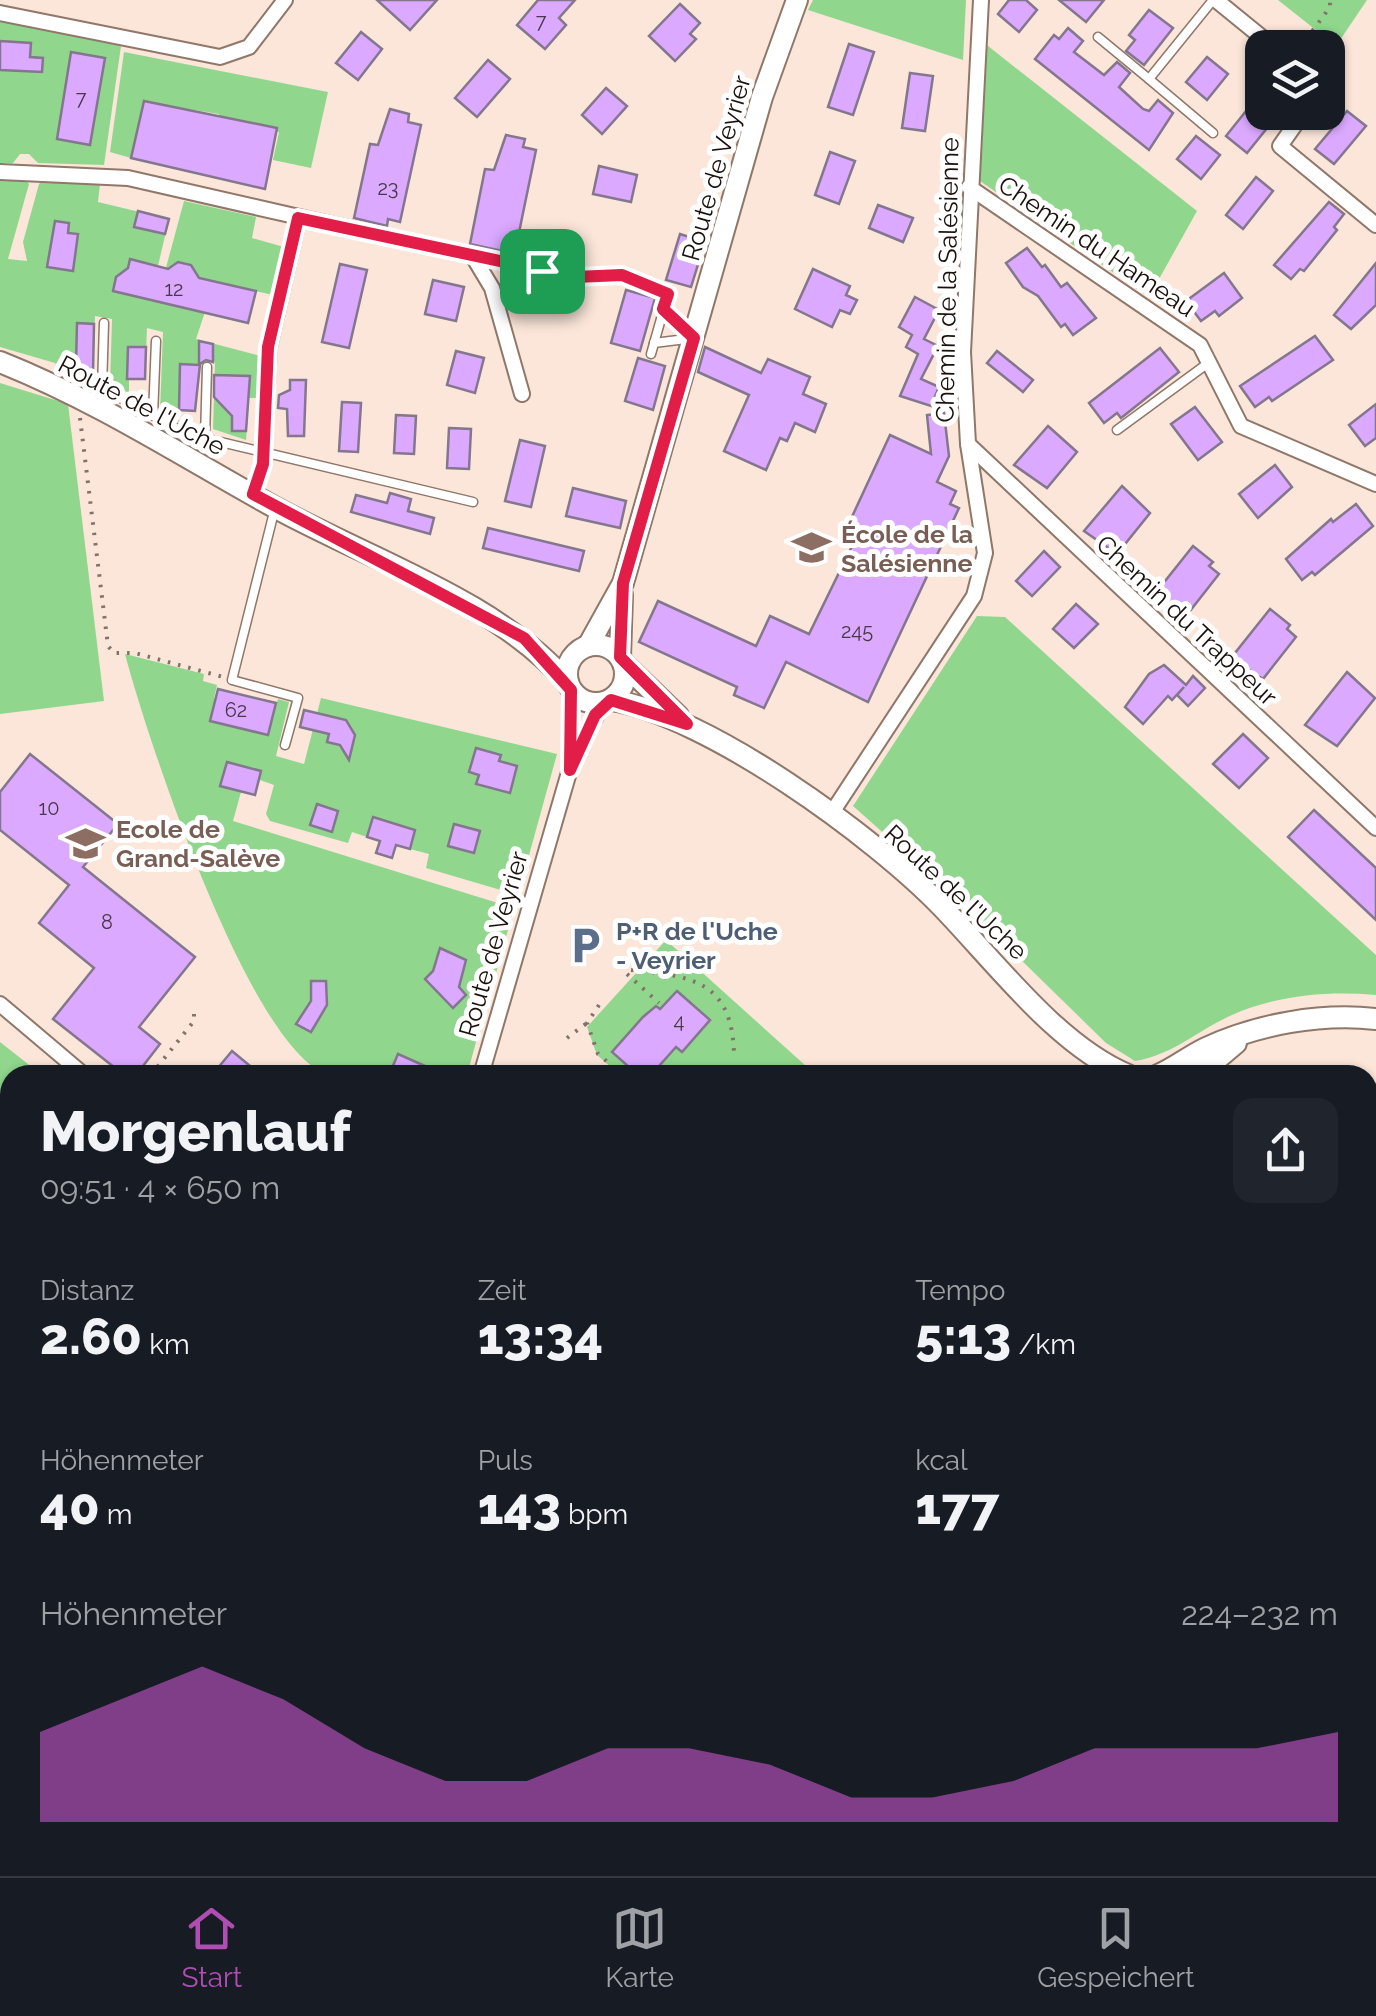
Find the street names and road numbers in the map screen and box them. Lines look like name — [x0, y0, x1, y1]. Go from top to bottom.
street label: Route de Veyrier — [675, 72, 757, 264]
street label: Chemin de la Salésienne — [930, 137, 964, 423]
street label: Chemin du Hameau — [993, 169, 1201, 323]
street label: Route de l'Uche — [54, 348, 230, 462]
street label: Chemin du Trappeur — [1090, 528, 1284, 712]
street label: Route de l'Uche — [878, 818, 1034, 966]
street label: Route de Veyrier — [452, 848, 534, 1040]

